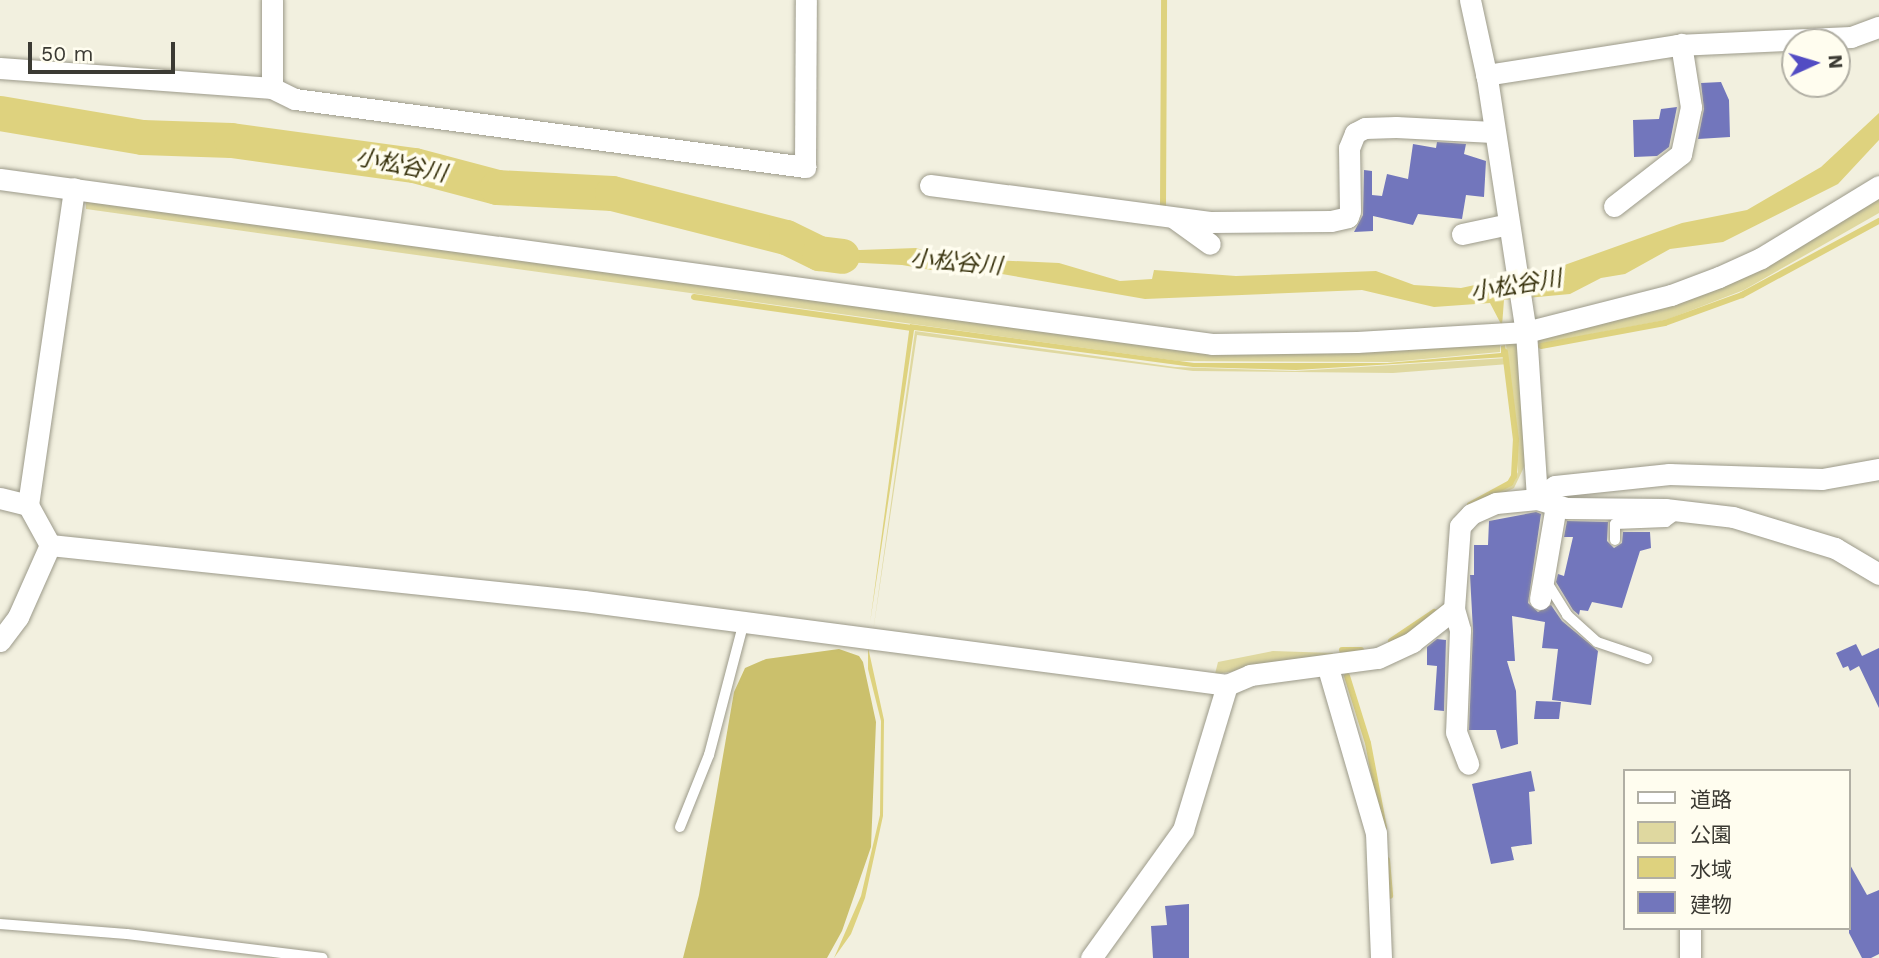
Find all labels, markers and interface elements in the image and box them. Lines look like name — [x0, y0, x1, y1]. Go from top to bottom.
scale bar — [32, 28, 178, 72]
north arrow — [1781, 28, 1851, 98]
text: 50 m — [41, 41, 93, 66]
text: N — [1823, 54, 1847, 69]
water label: 小松谷川 — [353, 144, 449, 188]
water label: 小松谷川 — [909, 245, 1003, 281]
water label: 小松谷川 — [1468, 265, 1564, 307]
legend — [1624, 769, 1851, 930]
text: 道路 — [1690, 787, 1732, 812]
text: 公園 — [1690, 822, 1732, 847]
text: 水域 — [1690, 857, 1732, 882]
text: 建物 — [1690, 892, 1732, 917]

